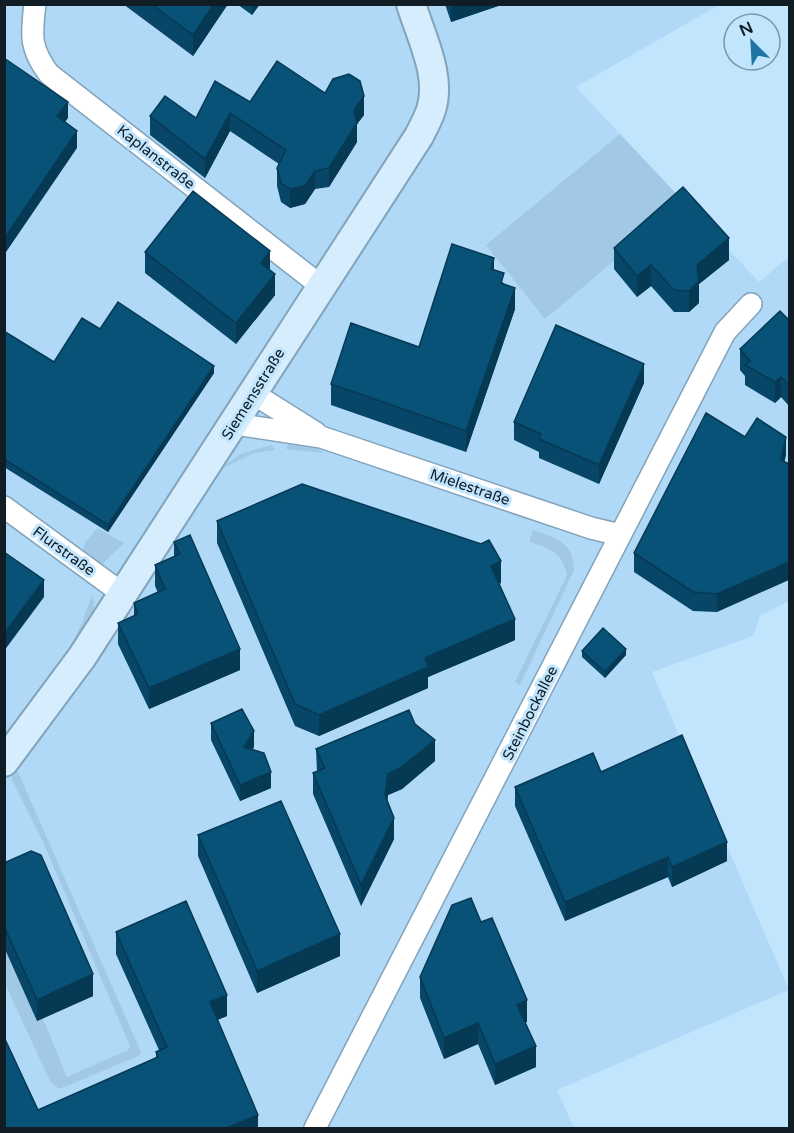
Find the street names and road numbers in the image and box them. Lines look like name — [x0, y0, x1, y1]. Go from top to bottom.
street label: Kaplanstraße — [113, 121, 199, 193]
street label: Siemensstraße — [218, 345, 288, 443]
street label: Mielestraße — [428, 465, 512, 509]
street label: Flurstraße — [29, 522, 99, 580]
street label: Steinbockallee — [499, 663, 561, 763]

